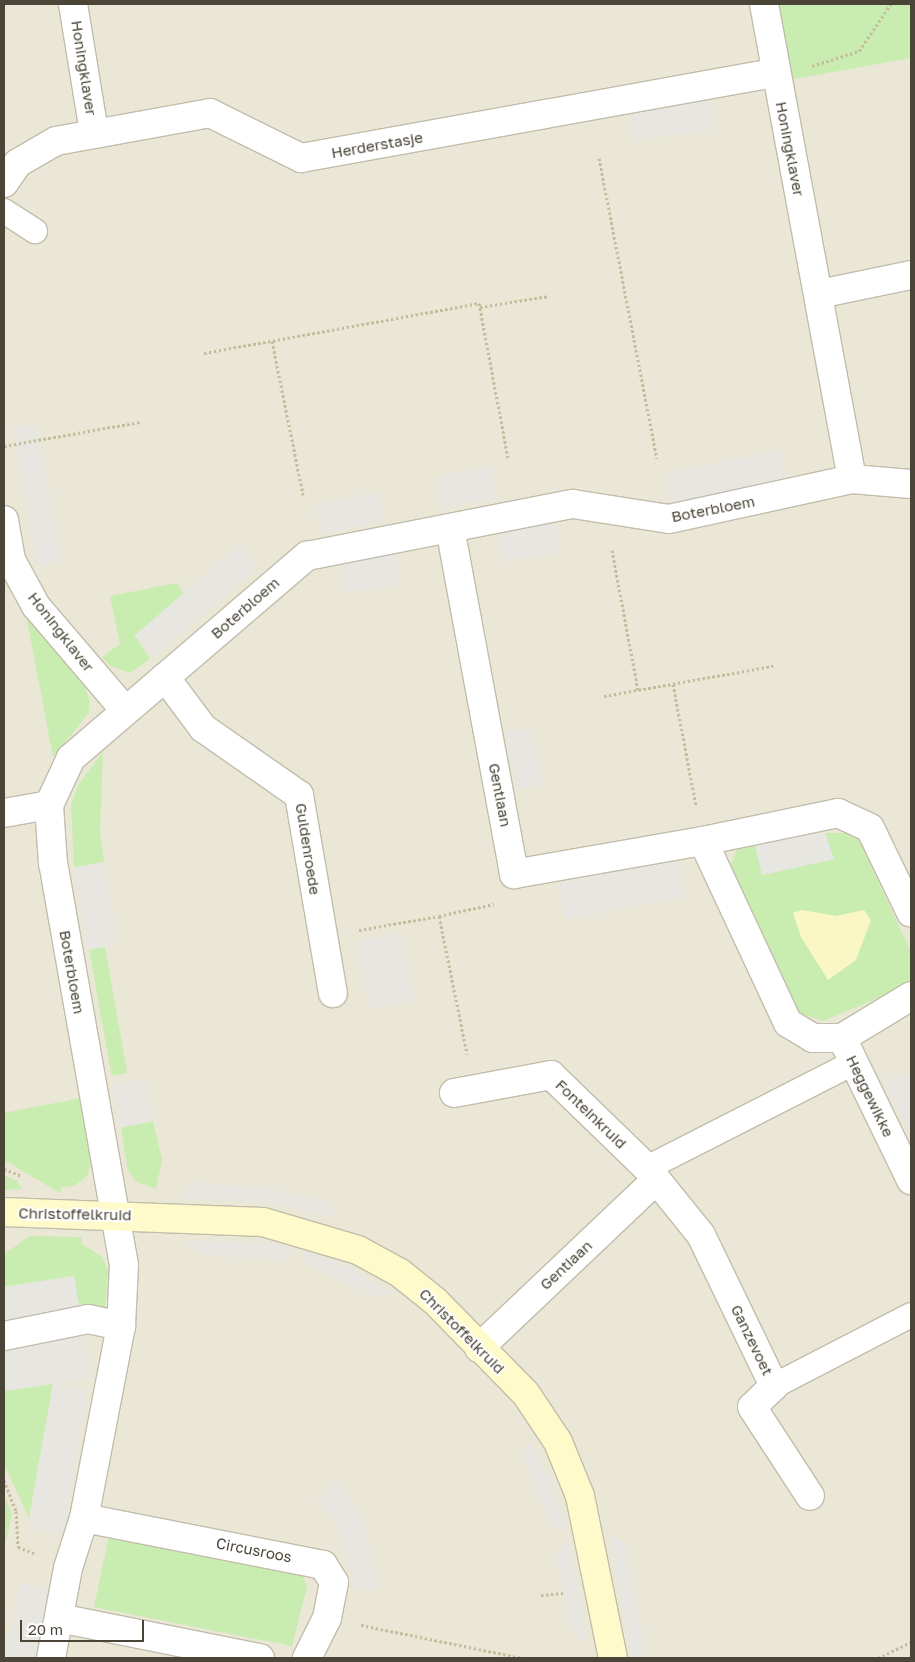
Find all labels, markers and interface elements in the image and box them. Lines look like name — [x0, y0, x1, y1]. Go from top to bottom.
street label: Honingklaver — [68, 19, 100, 117]
street label: Honingklaver — [772, 100, 808, 198]
street label: Herderstasje — [330, 128, 424, 162]
street label: Boterbloem — [670, 492, 756, 526]
street label: Boterbloem — [207, 574, 283, 642]
street label: Honingklaver — [24, 589, 98, 675]
street label: Gentiaan — [485, 762, 515, 828]
street label: Guldenroede — [292, 802, 324, 896]
street label: Boterbloem — [56, 929, 88, 1015]
street label: Heggewikke — [842, 1052, 898, 1140]
street label: Fonteinkruid — [552, 1076, 630, 1152]
street label: Christoffelkruid — [18, 1204, 132, 1224]
street label: Gentiaan — [536, 1236, 596, 1294]
street label: Christoffelkruid — [416, 1285, 508, 1377]
street label: Ganzevoet — [727, 1302, 777, 1378]
street label: Circusroos — [215, 1534, 293, 1566]
scale bar — [22, 1610, 146, 1642]
text: 20 m — [28, 1620, 63, 1638]

